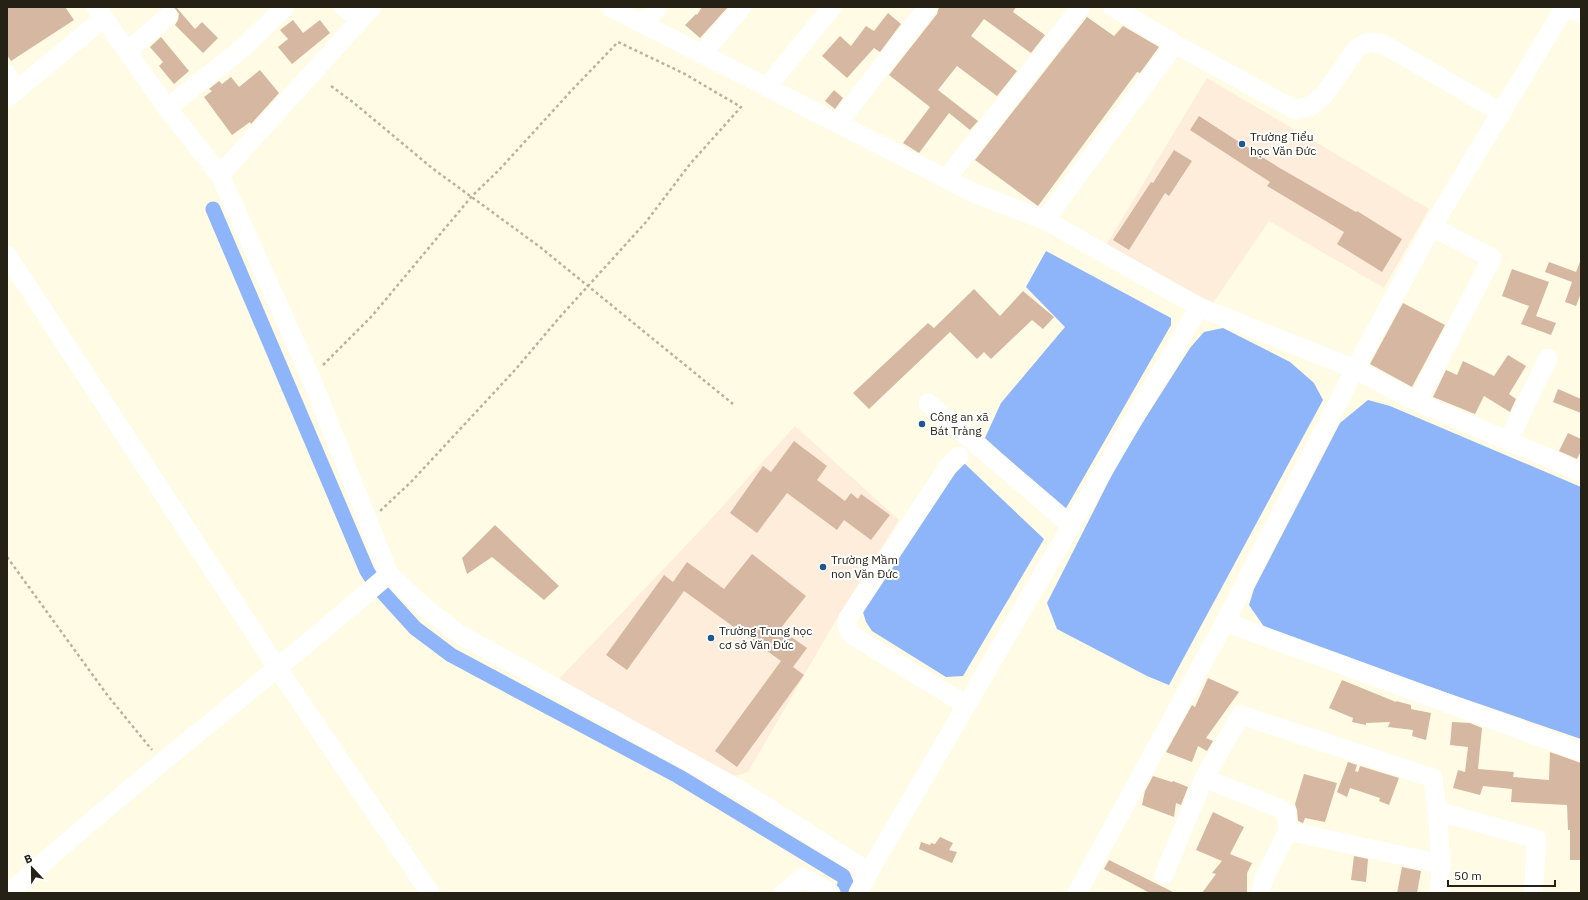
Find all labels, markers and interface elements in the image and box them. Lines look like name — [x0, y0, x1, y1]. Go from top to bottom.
place label: Trường Tiểu học Văn Đức — [1250, 129, 1316, 158]
marker: Trường Tiểu học Văn Đức — [1237, 139, 1247, 149]
place label: Công an xã Bát Tràng — [930, 409, 989, 438]
marker: Công an xã Bát Tràng — [917, 419, 927, 429]
place label: Trường Mầm non Văn Đức — [831, 552, 898, 581]
marker: Trường Mầm non Văn Đức — [818, 562, 828, 572]
place label: Trường Trung học cơ sở Văn Đức — [719, 623, 812, 652]
marker: Trường Trung học cơ sở Văn Đức — [706, 633, 716, 643]
north arrow — [12, 848, 52, 888]
text: B — [22, 851, 34, 867]
scale bar — [1448, 862, 1555, 888]
text: 50 m — [1454, 868, 1482, 883]

